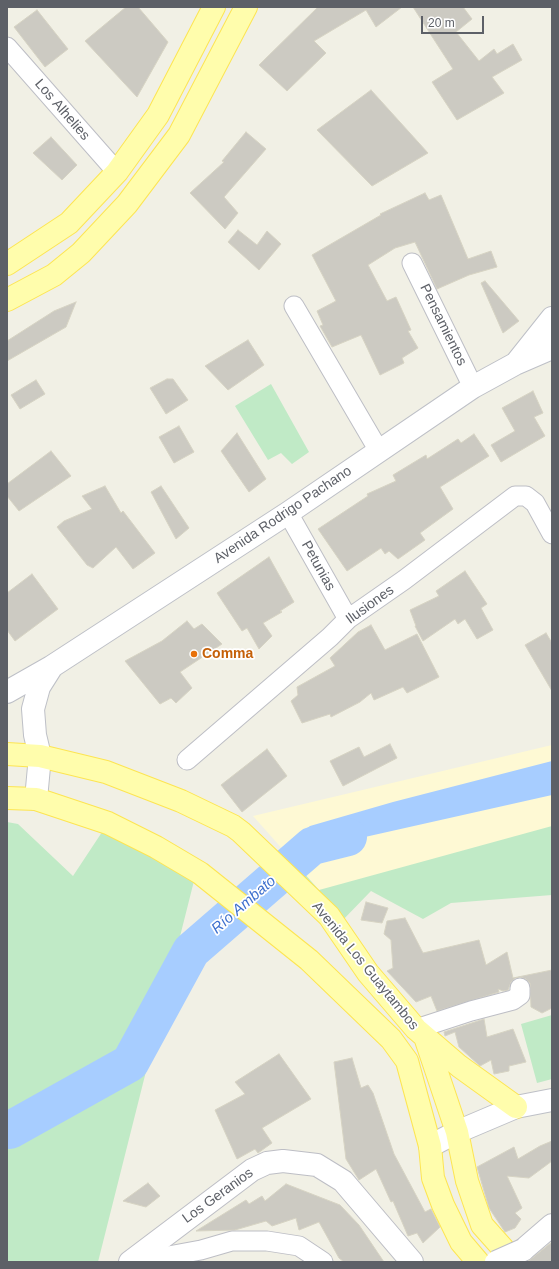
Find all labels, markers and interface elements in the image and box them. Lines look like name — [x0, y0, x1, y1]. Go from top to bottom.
scale bar — [423, 8, 486, 34]
text: 20 m — [428, 16, 455, 30]
street label: Los Alhelies — [31, 76, 93, 144]
street label: Pensamientos — [416, 281, 470, 369]
street label: Avenida Rodrigo Pachano — [211, 463, 355, 567]
street label: Petunias — [297, 538, 339, 594]
street label: Ilusiones — [343, 582, 397, 628]
place label: Comma — [202, 646, 253, 662]
marker: Comma — [189, 649, 199, 659]
water label: Río Ambato — [208, 872, 280, 938]
street label: Avenida Los Guaytambos — [308, 899, 422, 1033]
street label: Los Geranios — [179, 1165, 257, 1227]

